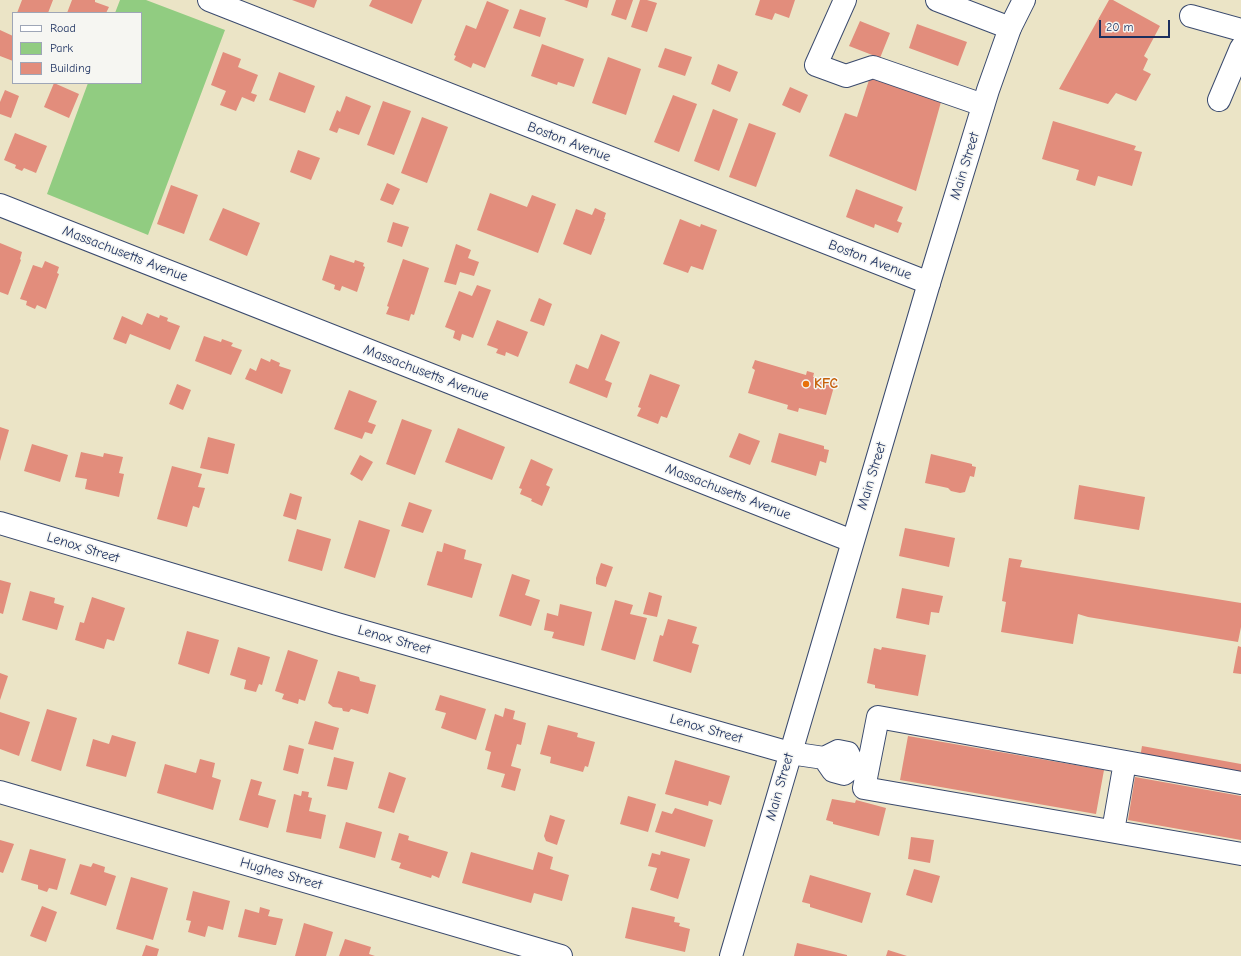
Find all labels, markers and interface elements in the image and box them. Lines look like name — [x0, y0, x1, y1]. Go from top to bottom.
legend — [12, 12, 142, 84]
scale bar — [1101, 12, 1172, 38]
text: 20 m — [1106, 20, 1134, 34]
text: Road — [50, 21, 76, 35]
text: Park — [50, 41, 73, 55]
text: Building — [50, 61, 91, 75]
street label: Boston Avenue — [525, 118, 613, 166]
street label: Main Street — [947, 130, 983, 202]
street label: Massachusetts Avenue — [60, 222, 190, 286]
street label: Boston Avenue — [826, 236, 914, 284]
street label: Massachusetts Avenue — [361, 341, 491, 405]
place label: KFC — [814, 376, 838, 392]
marker: KFC — [801, 379, 811, 389]
street label: Main Street — [854, 440, 890, 512]
street label: Massachusetts Avenue — [663, 460, 793, 524]
street label: Lenox Street — [45, 529, 121, 567]
street label: Lenox Street — [356, 622, 432, 658]
street label: Lenox Street — [668, 711, 744, 747]
street label: Main Street — [762, 751, 798, 823]
street label: Hughes Street — [238, 854, 324, 894]

